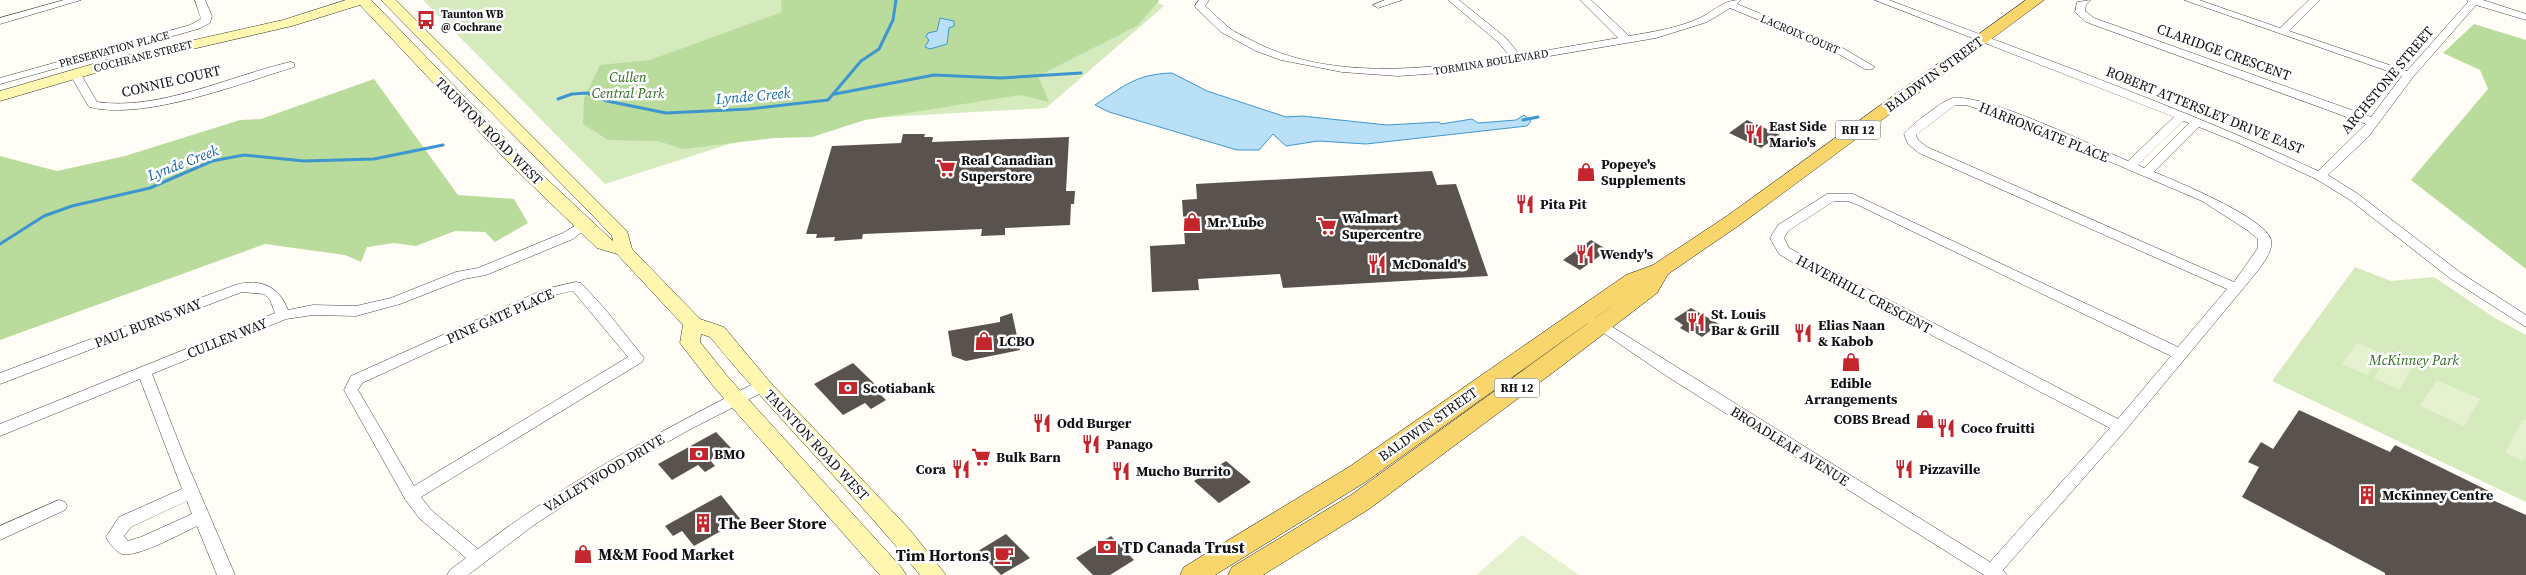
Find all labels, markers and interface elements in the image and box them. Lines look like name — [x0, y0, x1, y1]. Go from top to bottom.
place label: Taunton WB @ Cochrane — [441, 7, 503, 35]
bus stop icon: Taunton WB @ Cochrane — [415, 9, 437, 31]
street label: LACROIX COURT — [1758, 11, 1842, 58]
street label: CLARIDGE CRESCENT — [2154, 18, 2294, 86]
street label: ARCHSTONE STREET — [2336, 22, 2438, 138]
street label: PRESERVATION PLACE — [57, 27, 171, 71]
street label: BALDWIN STREET — [1881, 31, 1988, 116]
street label: COCHRANE STREET — [92, 37, 194, 76]
street label: TORMINA BOULEVARD — [1433, 46, 1550, 79]
street label: CONNIE COURT — [119, 60, 223, 102]
street label: ROBERT ATTERSLEY DRIVE EAST — [2103, 61, 2307, 159]
park label: Cullen Central Park — [592, 67, 665, 103]
street label: TAUNTON ROAD WEST — [431, 73, 548, 190]
water label: Lynde Creek — [714, 82, 792, 109]
street label: HARRONGATE PLACE — [1976, 97, 2112, 167]
place label: East Side Mario's — [1769, 116, 1827, 152]
road number: RH 12 — [1836, 120, 1880, 140]
restaurant icon: East Side Mario's — [1743, 123, 1765, 145]
water label: Lynde Creek — [143, 139, 222, 186]
place label: Real Canadian Superstore — [961, 150, 1054, 186]
place label: Popeye's Supplements — [1601, 154, 1686, 190]
supermarket icon: Real Canadian Superstore — [935, 157, 957, 179]
shop icon: Popeye's Supplements — [1575, 161, 1597, 183]
restaurant icon: Pita Pit — [1514, 193, 1536, 215]
place label: Pita Pit — [1540, 194, 1588, 214]
place label: Walmart Supercentre — [1342, 208, 1422, 244]
shop icon: Mr. Lube — [1181, 211, 1203, 233]
place label: Mr. Lube — [1207, 212, 1264, 232]
supermarket icon: Walmart Supercentre — [1316, 215, 1338, 237]
restaurant icon: Wendy's — [1574, 243, 1596, 265]
place label: Wendy's — [1600, 244, 1654, 264]
street label: HAVERHILL CRESCENT — [1793, 250, 1936, 339]
restaurant icon: McDonald's — [1366, 253, 1388, 275]
place label: McDonald's — [1392, 254, 1467, 274]
street label: PINE GATE PLACE — [443, 283, 557, 349]
street label: PAUL BURNS WAY — [91, 293, 205, 353]
place label: St. Louis Bar & Grill — [1711, 304, 1780, 340]
restaurant icon: St. Louis Bar & Grill — [1685, 311, 1707, 333]
street label: CULLEN WAY — [184, 313, 270, 363]
place label: Elias Naan & Kabob — [1818, 315, 1886, 351]
restaurant icon: Elias Naan & Kabob — [1792, 322, 1814, 344]
shop icon: LCBO — [973, 330, 995, 352]
place label: LCBO — [999, 331, 1035, 351]
park label: McKinney Park — [2368, 350, 2459, 370]
shop icon: Edible Arrangements — [1840, 351, 1862, 373]
place label: Edible Arrangements — [1805, 373, 1898, 409]
bank icon: Scotiabank — [837, 377, 859, 399]
place label: Scotiabank — [863, 378, 936, 398]
road number: RH 12 — [1494, 378, 1540, 398]
street label: BALDWIN STREET — [1374, 382, 1482, 466]
street label: TAUNTON ROAD WEST — [760, 385, 874, 505]
street label: BROADLEAF AVENUE — [1727, 401, 1853, 491]
shop icon: COBS Bread — [1914, 408, 1936, 430]
place label: COBS Bread — [1834, 409, 1911, 429]
restaurant icon: Odd Burger — [1031, 412, 1053, 434]
place label: Odd Burger — [1057, 413, 1132, 433]
restaurant icon: Coco fruitti — [1935, 417, 1957, 439]
place label: Coco fruitti — [1961, 418, 2035, 438]
street label: VALLEYWOOD DRIVE — [540, 429, 668, 517]
restaurant icon: Panago — [1080, 433, 1102, 455]
place label: Panago — [1106, 434, 1153, 454]
bank icon: BMO — [688, 443, 710, 465]
place label: BMO — [714, 444, 745, 464]
supermarket icon: Bulk Barn — [970, 446, 992, 468]
place label: Bulk Barn — [996, 447, 1061, 467]
restaurant icon: Cora — [950, 458, 972, 480]
restaurant icon: Pizzaville — [1893, 458, 1915, 480]
place label: Cora — [916, 459, 947, 479]
place label: Pizzaville — [1919, 459, 1980, 479]
restaurant icon: Mucho Burrito — [1110, 460, 1132, 482]
place label: Mucho Burrito — [1136, 461, 1231, 481]
building icon: McKinney Centre — [2356, 484, 2378, 506]
place label: McKinney Centre — [2382, 485, 2493, 505]
building icon: The Beer Store — [692, 512, 714, 534]
place label: The Beer Store — [718, 512, 827, 534]
bank icon: TD Canada Trust — [1096, 536, 1118, 558]
place label: TD Canada Trust — [1122, 536, 1245, 558]
shop icon: M&M Food Market — [572, 543, 594, 565]
place label: M&M Food Market — [598, 543, 734, 565]
place label: Tim Hortons — [896, 544, 989, 566]
cafe icon: Tim Hortons — [993, 544, 1015, 566]

